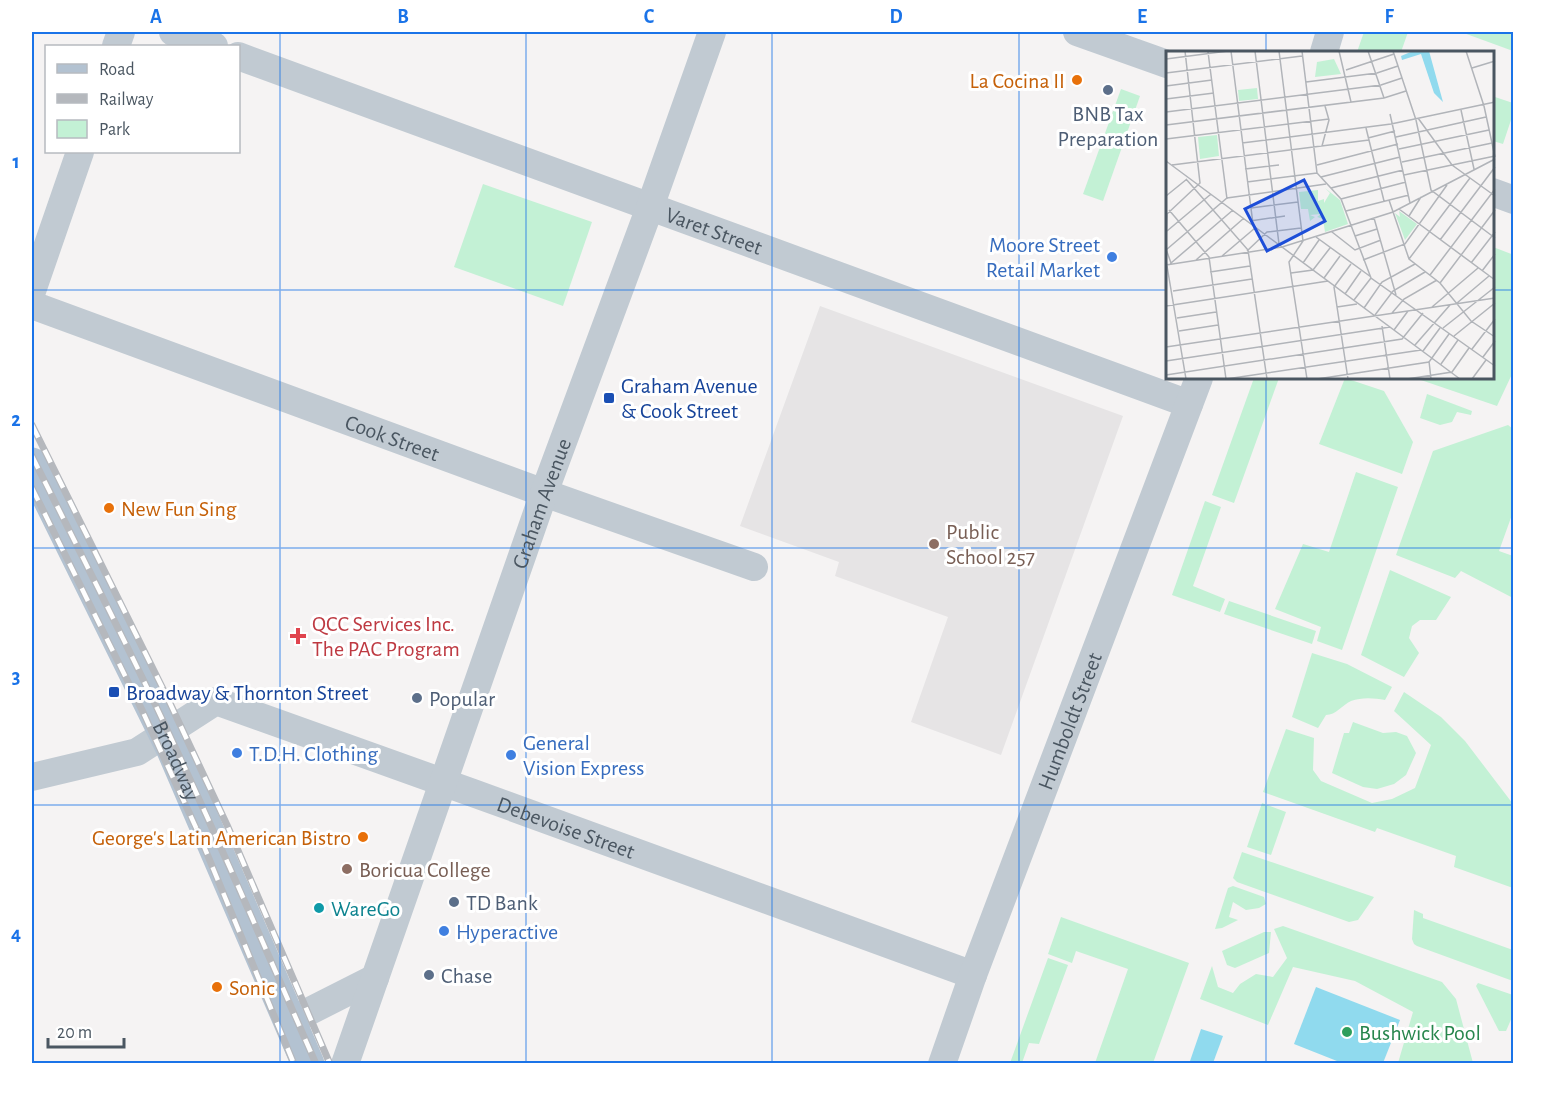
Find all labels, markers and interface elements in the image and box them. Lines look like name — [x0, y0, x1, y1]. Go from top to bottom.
text: A — [150, 7, 162, 27]
text: B — [397, 7, 409, 27]
text: C — [644, 7, 655, 27]
text: D — [889, 7, 903, 27]
text: E — [1137, 7, 1147, 27]
text: F — [1384, 7, 1394, 27]
legend — [45, 45, 240, 153]
inset map — [1166, 51, 1494, 380]
text: Road — [99, 61, 135, 79]
place label: La Cocina II — [970, 70, 1065, 92]
marker: La Cocina II — [1070, 73, 1084, 87]
marker: BNB Tax Preparation — [1101, 83, 1115, 97]
text: Railway — [99, 91, 154, 109]
place label: BNB Tax Preparation — [1058, 103, 1158, 150]
text: Park — [99, 121, 131, 139]
text: 1 — [12, 152, 20, 172]
street label: Varet Street — [663, 203, 765, 259]
place label: Moore Street Retail Market — [986, 234, 1100, 281]
marker: Moore Street Retail Market — [1105, 250, 1119, 264]
place label: Graham Avenue & Cook Street — [621, 375, 758, 422]
marker: Graham Avenue & Cook Street — [602, 391, 616, 405]
text: 2 — [11, 410, 21, 430]
street label: Cook Street — [342, 411, 442, 466]
street label: Graham Avenue — [509, 435, 575, 572]
place label: New Fun Sing — [121, 498, 237, 520]
marker: New Fun Sing — [102, 501, 116, 515]
place label: Public School 257 — [946, 521, 1035, 568]
marker: Public School 257 — [927, 537, 941, 551]
place label: QCC Services Inc. The PAC Program — [312, 613, 460, 660]
marker: QCC Services Inc. The PAC Program — [289, 627, 307, 645]
street label: Humboldt Street — [1034, 650, 1106, 793]
text: 3 — [12, 667, 20, 687]
place label: Broadway & Thornton Street — [126, 682, 368, 704]
marker: Broadway & Thornton Street — [107, 685, 121, 699]
place label: Popular — [429, 688, 495, 710]
marker: Popular — [410, 691, 424, 705]
street label: Broadway — [148, 718, 204, 804]
place label: General Vision Express — [523, 732, 644, 779]
place label: T.D.H. Clothing — [249, 743, 378, 765]
marker: T.D.H. Clothing — [230, 746, 244, 760]
marker: General Vision Express — [504, 748, 518, 762]
street label: Debevoise Street — [494, 793, 638, 863]
place label: George's Latin American Bistro — [92, 827, 351, 849]
marker: George's Latin American Bistro — [356, 830, 370, 844]
place label: Boricua College — [359, 859, 491, 881]
marker: Boricua College — [340, 862, 354, 876]
place label: TD Bank — [466, 892, 538, 914]
marker: TD Bank — [447, 895, 461, 909]
place label: WareGo — [331, 898, 400, 920]
marker: WareGo — [312, 901, 326, 915]
place label: Hyperactive — [456, 921, 558, 943]
text: 4 — [11, 924, 21, 944]
marker: Hyperactive — [437, 924, 451, 938]
place label: Chase — [441, 965, 492, 987]
marker: Chase — [422, 968, 436, 982]
place label: Sonic — [229, 977, 275, 999]
marker: Sonic — [210, 980, 224, 994]
scale bar — [48, 1011, 124, 1049]
place label: Bushwick Pool — [1359, 1022, 1481, 1044]
text: 20 m — [57, 1024, 92, 1042]
marker: Bushwick Pool — [1340, 1025, 1354, 1039]

